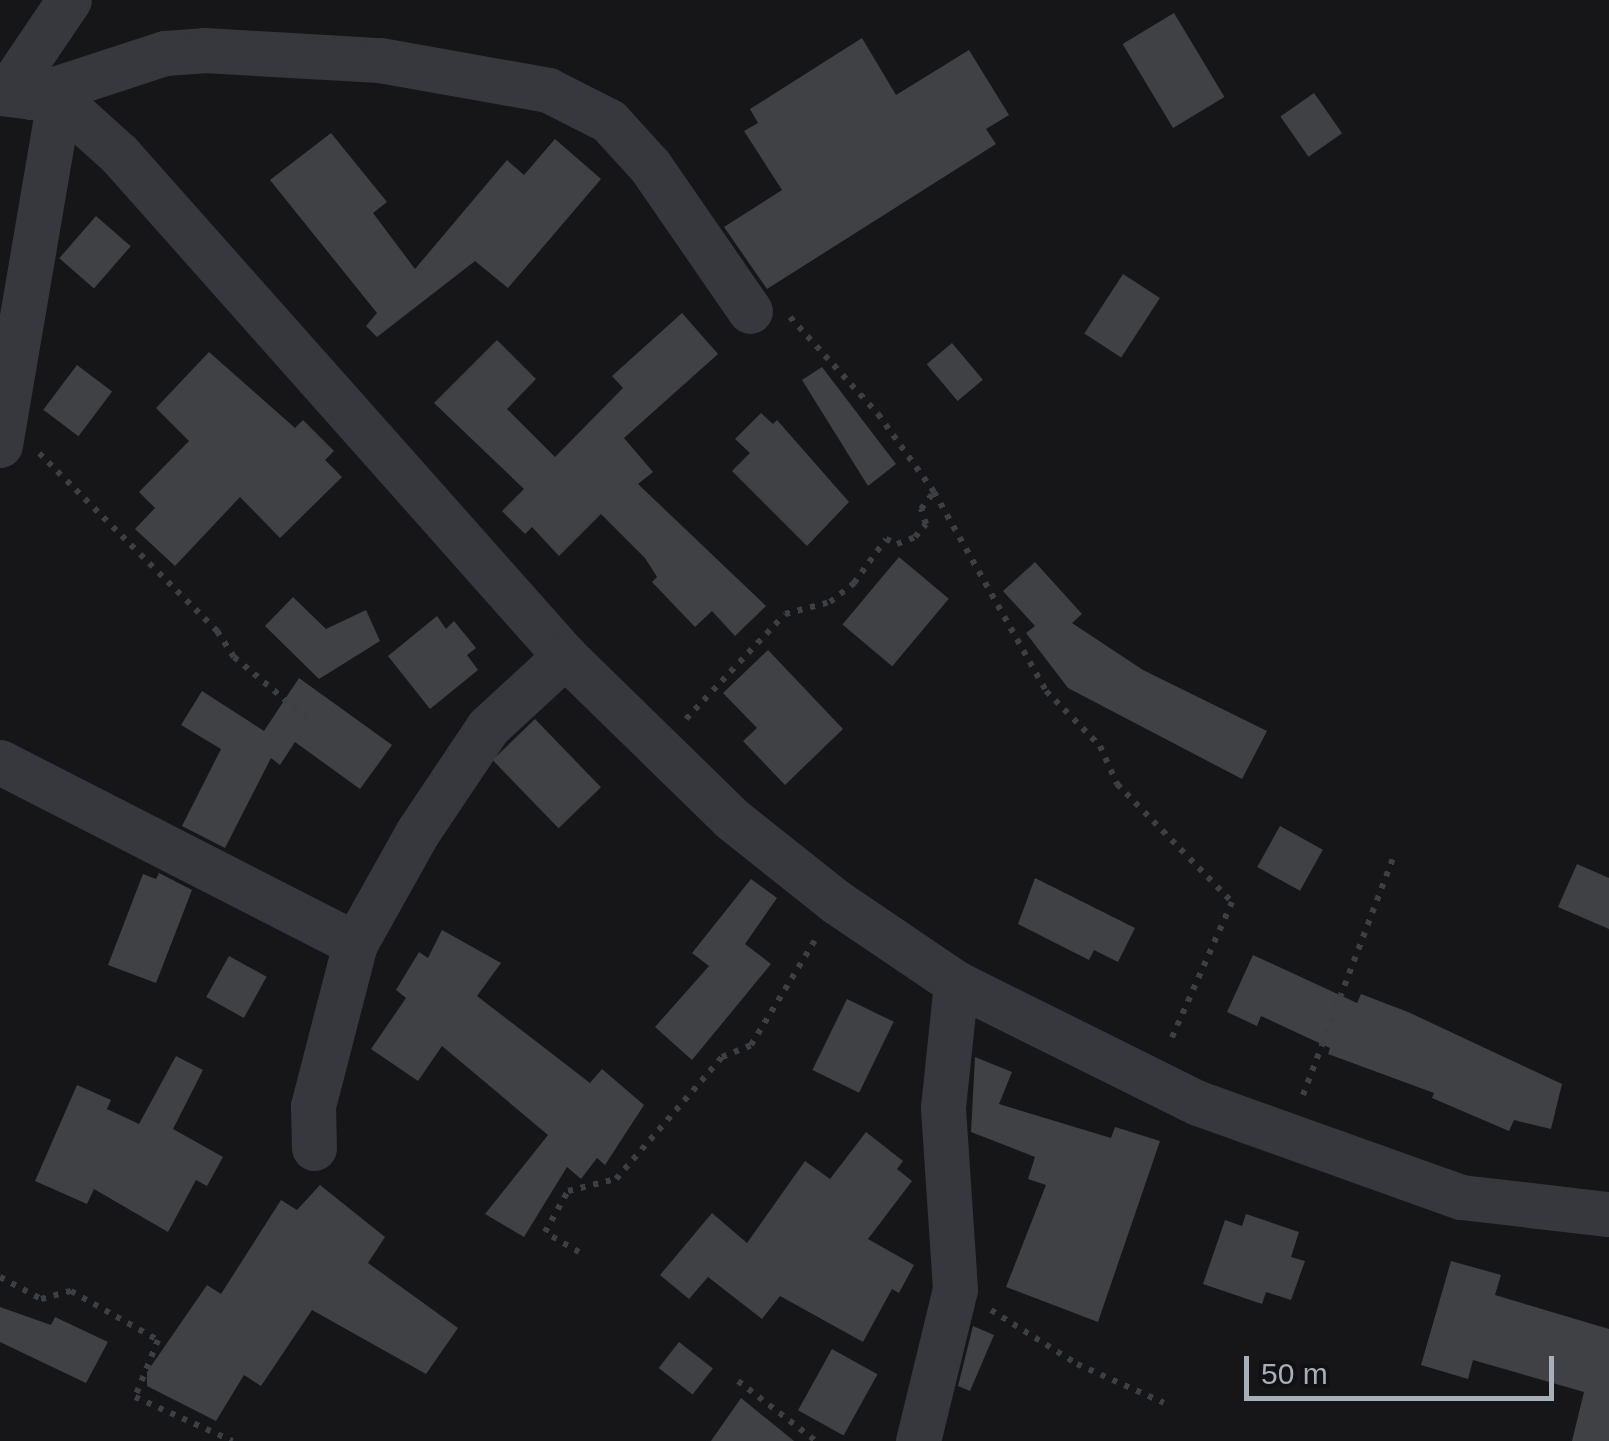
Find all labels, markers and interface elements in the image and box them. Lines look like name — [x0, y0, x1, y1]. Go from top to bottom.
scale bar — [1249, 1336, 1559, 1398]
text: 50 m — [1261, 1357, 1328, 1390]

